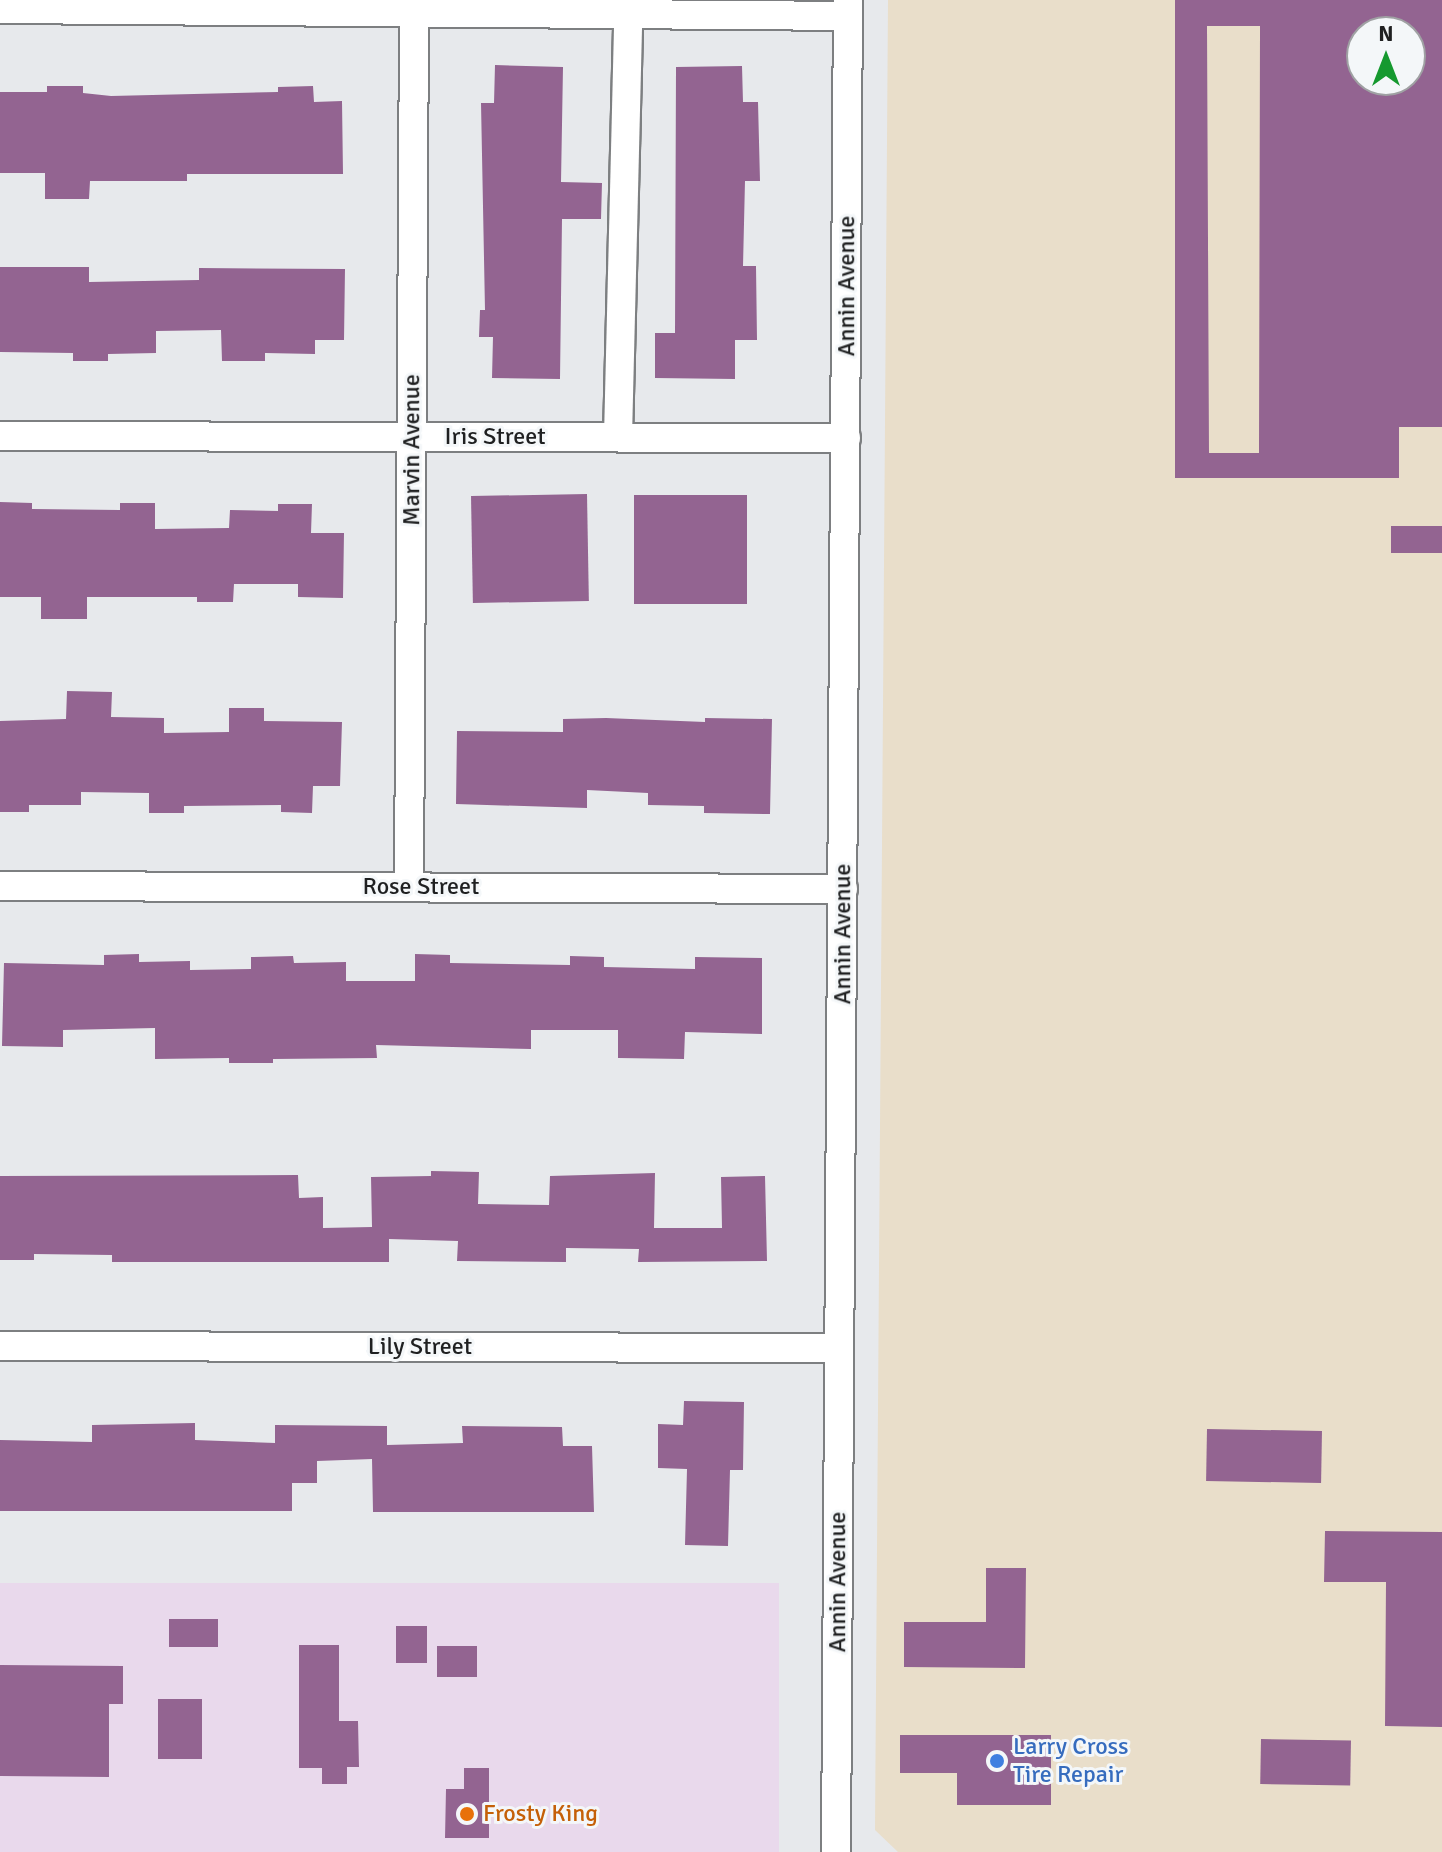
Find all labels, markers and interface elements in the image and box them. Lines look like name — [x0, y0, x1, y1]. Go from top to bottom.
north arrow — [1346, 16, 1426, 96]
text: N — [1378, 20, 1394, 47]
street label: Annin Avenue — [833, 216, 861, 356]
street label: Marvin Avenue — [398, 374, 426, 526]
street label: Iris Street — [444, 423, 546, 451]
street label: Annin Avenue — [829, 864, 857, 1004]
street label: Rose Street — [363, 873, 479, 901]
street label: Lily Street — [368, 1333, 472, 1361]
street label: Annin Avenue — [824, 1512, 852, 1652]
place label: Larry Cross Tire Repair — [1013, 1733, 1129, 1789]
marker: Larry Cross Tire Repair — [988, 1752, 1006, 1770]
place label: Frosty King — [483, 1800, 598, 1828]
marker: Frosty King — [458, 1805, 476, 1823]

